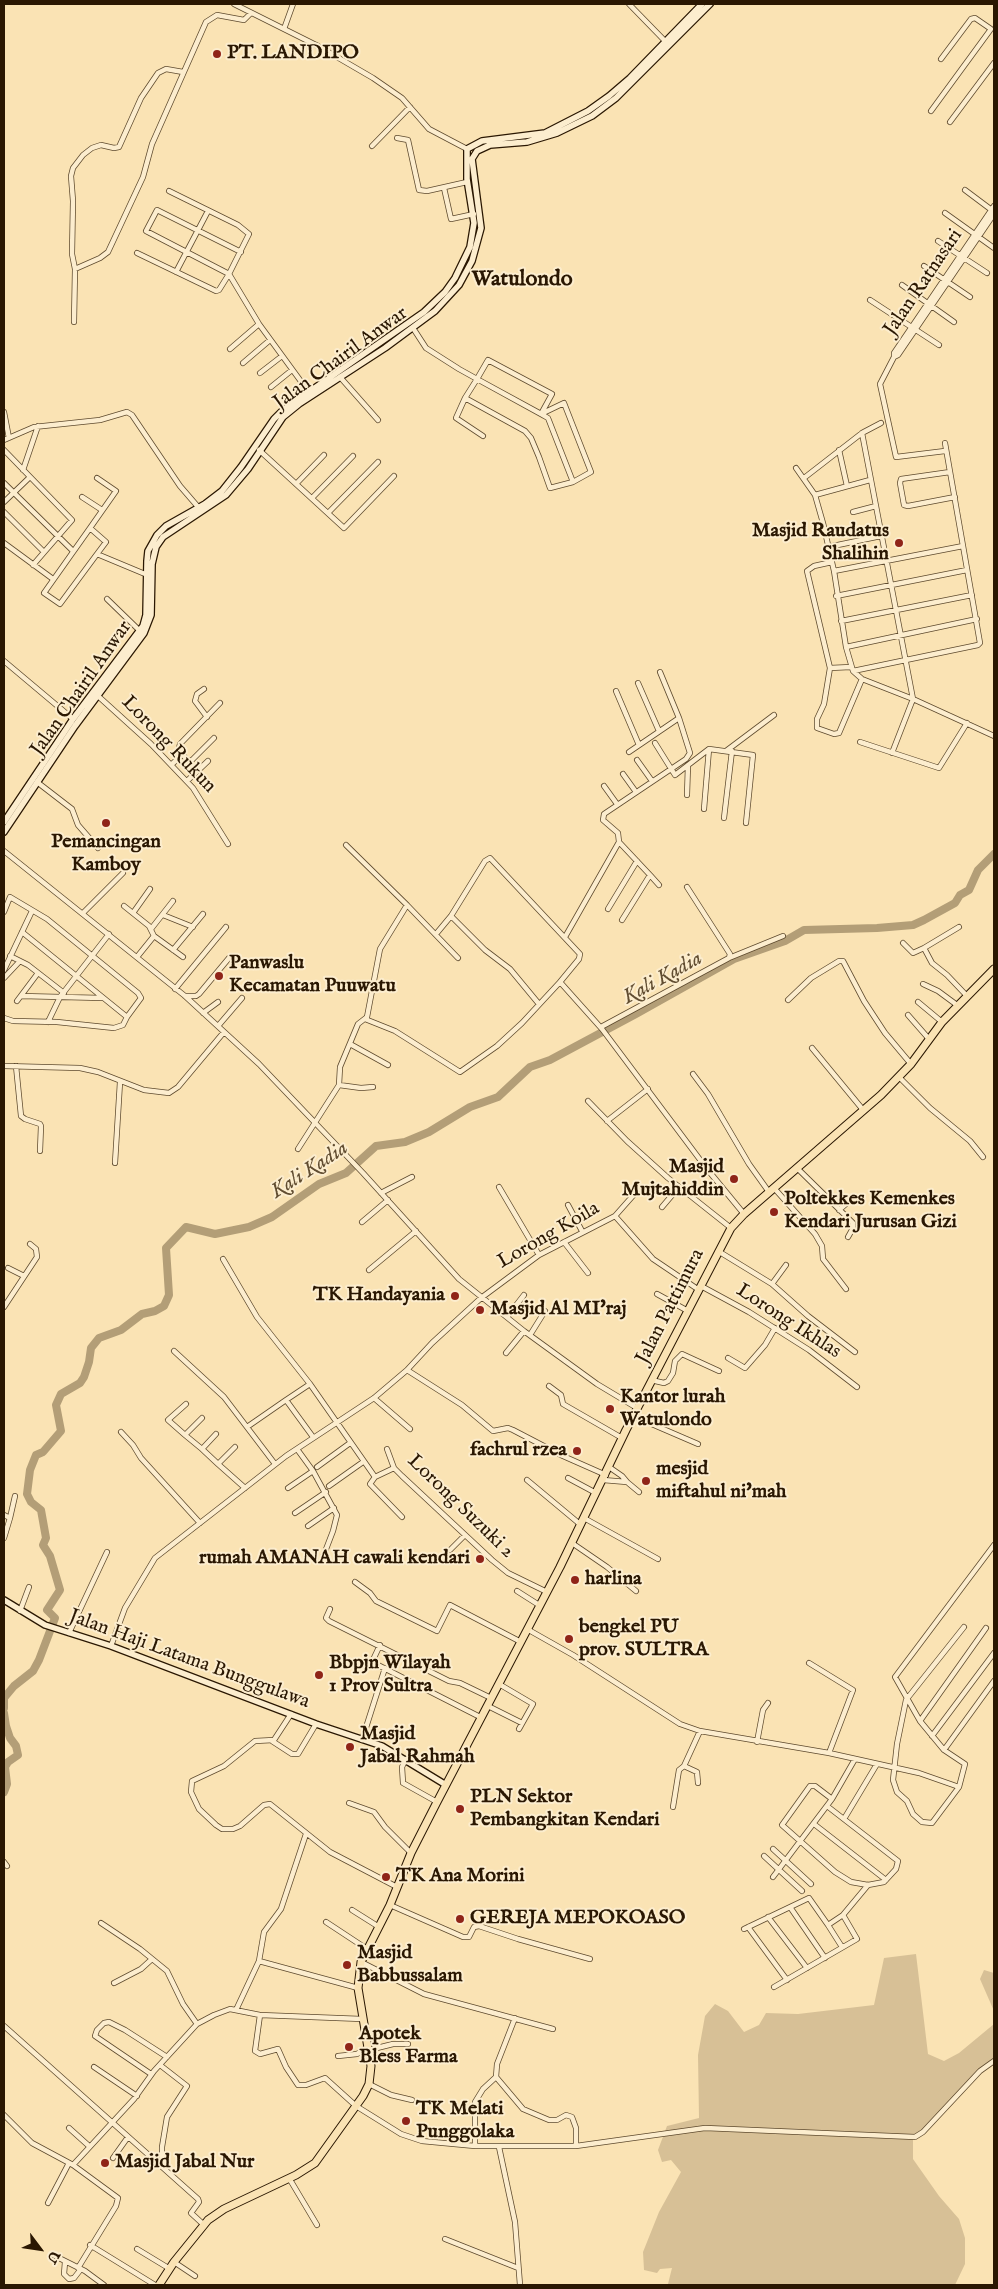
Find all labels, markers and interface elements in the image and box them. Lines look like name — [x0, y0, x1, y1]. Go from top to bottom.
place label: PT. LANDIPO — [227, 42, 359, 66]
marker: PT. LANDIPO — [211, 48, 223, 60]
street label: Jalan Ratnasari — [879, 225, 969, 341]
district label: Watulondo — [471, 267, 573, 293]
street label: Jalan Chairil Anwar — [269, 302, 413, 416]
place label: Masjid Raudatus Shalihin — [752, 520, 889, 567]
marker: Masjid Raudatus Shalihin — [893, 537, 905, 549]
street label: Jalan Chairil Anwar — [26, 617, 138, 761]
street label: Lorong Rukun — [116, 691, 220, 799]
marker: Pemancingan Kamboy — [100, 817, 112, 829]
place label: Pemancingan Kamboy — [51, 831, 161, 878]
water label: Kali Kadia — [619, 947, 707, 1011]
place label: Panwaslu Kecamatan Puuwatu — [229, 952, 396, 999]
marker: Panwaslu Kecamatan Puuwatu — [213, 970, 225, 982]
water label: Kali Kadia — [267, 1137, 353, 1205]
place label: Masjid Mujtahiddin — [622, 1156, 724, 1203]
marker: Masjid Mujtahiddin — [728, 1173, 740, 1185]
place label: Poltekkes Kemenkes Kendari Jurusan Gizi — [784, 1188, 957, 1235]
street label: Lorong Koila — [494, 1197, 604, 1275]
marker: Poltekkes Kemenkes Kendari Jurusan Gizi — [768, 1206, 780, 1218]
street label: Jalan Pattimura — [632, 1245, 710, 1369]
street label: Lorong Ikhlas — [731, 1279, 845, 1365]
place label: TK Handayania — [313, 1284, 445, 1308]
marker: TK Handayania — [449, 1290, 461, 1302]
place label: Masjid Al MI'raj — [490, 1298, 626, 1322]
marker: Masjid Al MI'raj — [474, 1304, 486, 1316]
place label: Kantor lurah Watulondo — [620, 1386, 725, 1433]
marker: Kantor lurah Watulondo — [604, 1403, 616, 1415]
place label: fachrul rzea — [470, 1439, 567, 1463]
marker: fachrul rzea — [571, 1445, 583, 1457]
street label: Lorong Suzuki 2 — [402, 1450, 518, 1564]
place label: mesjid miftahul ni'mah — [656, 1458, 787, 1505]
marker: mesjid miftahul ni'mah — [640, 1475, 652, 1487]
place label: rumah AMANAH cawali kendari — [199, 1547, 470, 1571]
marker: rumah AMANAH cawali kendari — [474, 1553, 486, 1565]
place label: harlina — [585, 1568, 642, 1592]
marker: harlina — [569, 1574, 581, 1586]
street label: Jalan Haji Latama Bunggulawa — [65, 1605, 313, 1715]
place label: bengkel PU prov. SULTRA — [579, 1616, 709, 1663]
marker: bengkel PU prov. SULTRA — [563, 1633, 575, 1645]
place label: Bbpjn Wilayah 1 Prov Sultra — [329, 1652, 451, 1699]
marker: Bbpjn Wilayah 1 Prov Sultra — [313, 1669, 325, 1681]
place label: Masjid Jabal Rahmah — [360, 1723, 475, 1770]
marker: Masjid Jabal Rahmah — [344, 1741, 356, 1753]
place label: PLN Sektor Pembangkitan Kendari — [470, 1786, 660, 1833]
marker: PLN Sektor Pembangkitan Kendari — [454, 1803, 466, 1815]
place label: TK Ana Morini — [396, 1865, 525, 1889]
marker: TK Ana Morini — [380, 1871, 392, 1883]
place label: GEREJA MEPOKOASO — [470, 1907, 685, 1931]
marker: GEREJA MEPOKOASO — [454, 1913, 466, 1925]
place label: Masjid Babbussalam — [357, 1942, 463, 1989]
marker: Masjid Babbussalam — [341, 1959, 353, 1971]
place label: Apotek Bless Farma — [359, 2023, 458, 2070]
marker: Apotek Bless Farma — [343, 2041, 355, 2053]
place label: TK Melati Punggolaka — [416, 2098, 514, 2145]
marker: TK Melati Punggolaka — [400, 2115, 412, 2127]
place label: Masjid Jabal Nur — [115, 2151, 254, 2175]
marker: Masjid Jabal Nur — [99, 2157, 111, 2169]
north arrow — [15, 2224, 65, 2274]
text: U — [42, 2247, 64, 2266]

